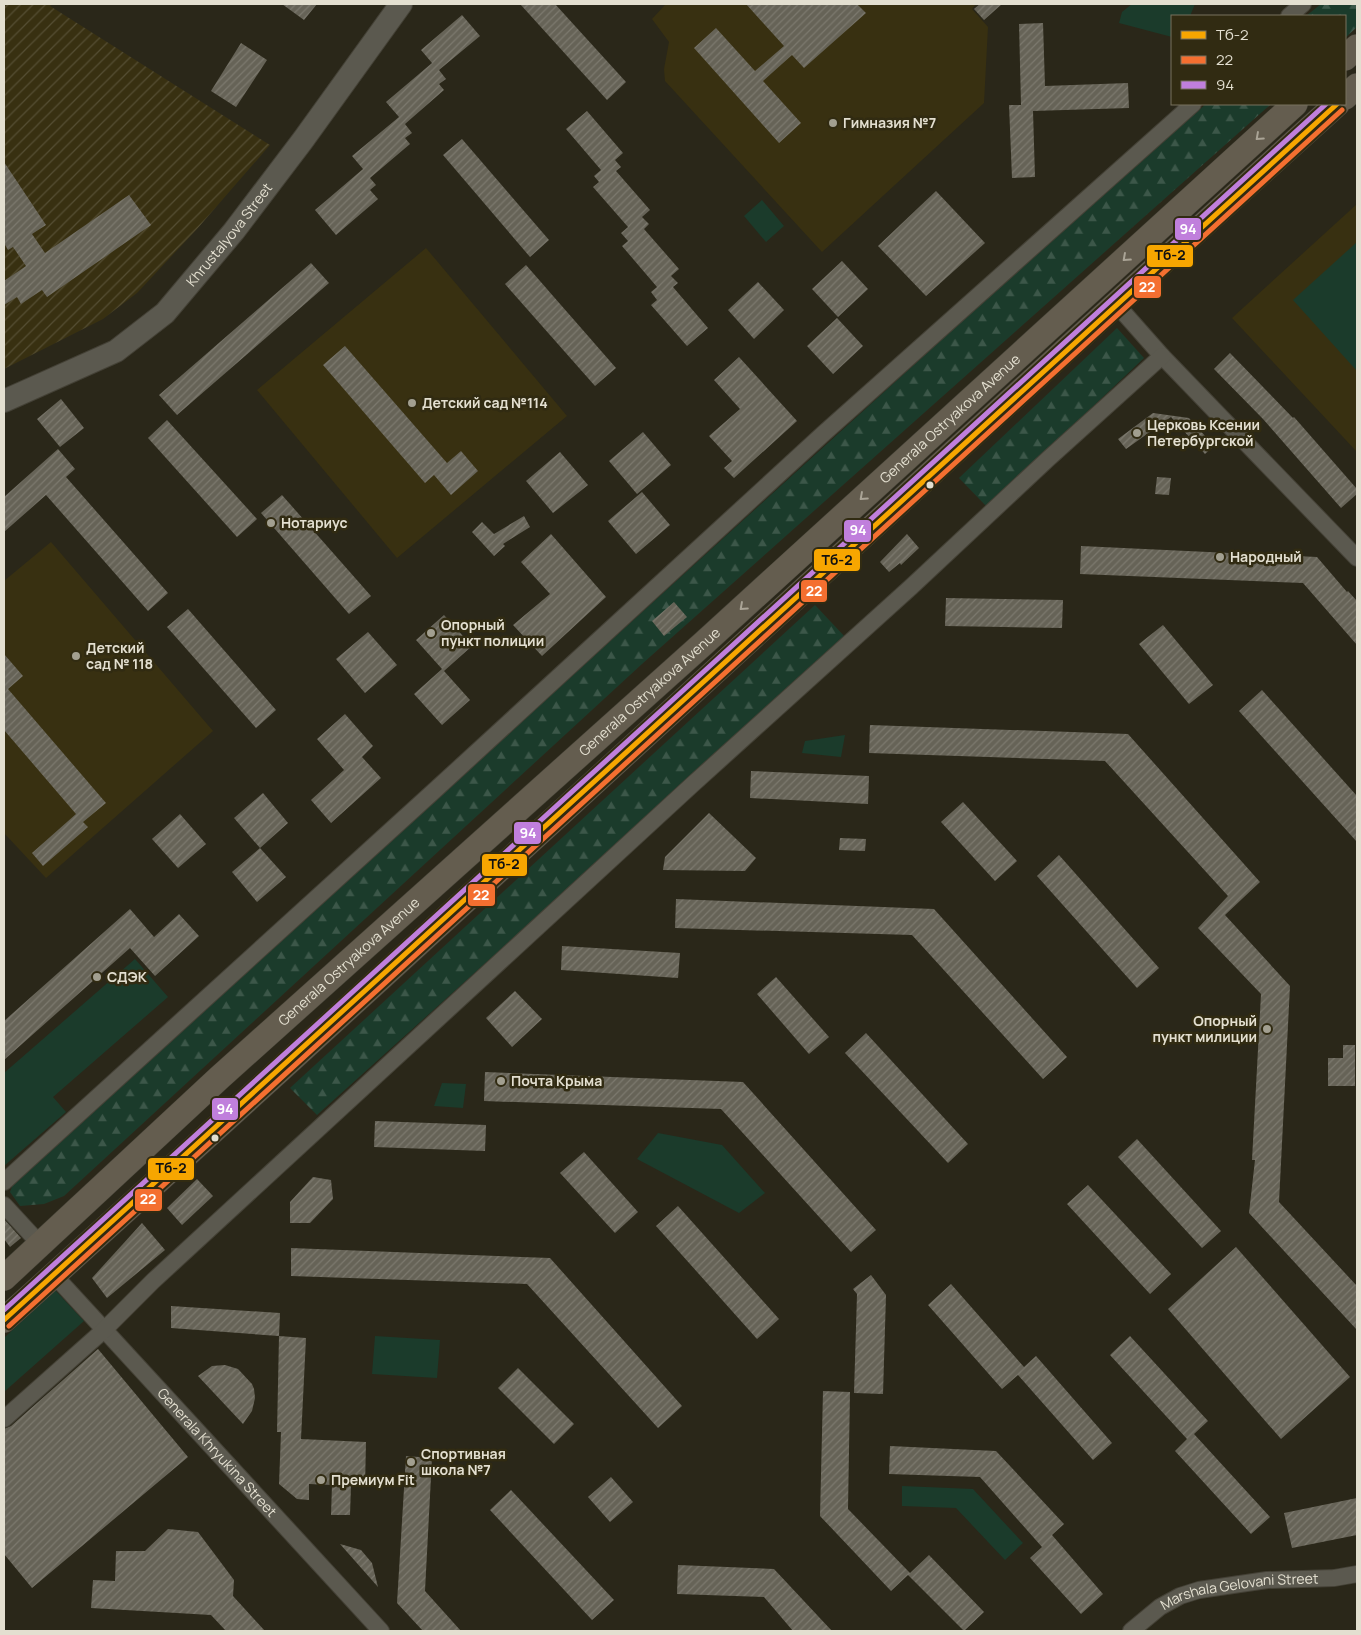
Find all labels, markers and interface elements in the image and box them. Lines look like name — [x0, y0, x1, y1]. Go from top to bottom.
legend — [1171, 15, 1346, 105]
text: Тб-2 — [1216, 24, 1249, 45]
text: 22 — [1216, 49, 1233, 70]
text: 94 — [1216, 74, 1234, 95]
place label: Гимназия №7 — [843, 113, 936, 132]
marker: Гимназия №7 — [827, 117, 839, 129]
one-way arrow — [1255, 131, 1264, 140]
street label: Khrustalyova Street — [182, 178, 276, 290]
line badge: 94 — [1174, 217, 1202, 241]
text: 94 — [1179, 219, 1197, 238]
line badge: Тб-2 — [1146, 244, 1194, 268]
text: Тб-2 — [1154, 245, 1186, 264]
one-way arrow — [1122, 252, 1131, 261]
line badge: 22 — [1133, 275, 1162, 299]
text: 22 — [1139, 277, 1155, 296]
street label: Generala Ostryakova Avenue — [875, 349, 1024, 487]
place label: Детский сад №114 — [422, 393, 548, 412]
marker: Детский сад №114 — [406, 397, 418, 409]
place label: Церковь Ксении Петербургской — [1147, 415, 1260, 450]
marker: Церковь Ксении Петербургской — [1131, 427, 1143, 439]
unlabelled marker — [925, 480, 935, 490]
one-way arrow — [860, 491, 869, 500]
place label: Нотариус — [281, 513, 348, 532]
marker: Нотариус — [265, 517, 277, 529]
line badge: 94 — [843, 519, 872, 543]
text: 94 — [849, 520, 867, 539]
place label: Народный — [1230, 547, 1302, 566]
line badge: Тб-2 — [813, 548, 861, 572]
text: Тб-2 — [821, 550, 853, 569]
marker: Народный — [1214, 551, 1226, 563]
line badge: 22 — [800, 579, 828, 603]
text: 22 — [806, 581, 822, 600]
one-way arrow — [740, 601, 749, 610]
place label: Опорный пункт полиции — [441, 615, 544, 650]
street label: Generala Ostryakova Avenue — [574, 623, 724, 760]
marker: Опорный пункт полиции — [425, 627, 437, 639]
place label: Детский сад № 118 — [86, 638, 153, 673]
marker: Детский сад № 118 — [70, 650, 82, 662]
line badge: 94 — [513, 821, 542, 845]
text: 94 — [519, 823, 537, 842]
line badge: Тб-2 — [481, 853, 528, 877]
text: Тб-2 — [488, 854, 520, 873]
line badge: 22 — [467, 883, 496, 907]
text: 22 — [473, 885, 489, 904]
street label: Generala Ostryakova Avenue — [274, 893, 423, 1030]
place label: СДЭК — [107, 967, 148, 986]
marker: СДЭК — [91, 971, 103, 983]
place label: Опорный пункт милиции — [1152, 1011, 1257, 1046]
marker: Опорный пункт милиции — [1261, 1023, 1273, 1035]
place label: Почта Крыма — [511, 1071, 602, 1090]
marker: Почта Крыма — [495, 1075, 507, 1087]
line badge: 94 — [211, 1097, 239, 1121]
text: 94 — [216, 1099, 234, 1118]
unlabelled marker — [210, 1133, 220, 1143]
line badge: Тб-2 — [147, 1157, 195, 1181]
text: Тб-2 — [155, 1158, 187, 1177]
line badge: 22 — [134, 1188, 163, 1212]
text: 22 — [140, 1189, 156, 1208]
street label: Generala Khryukina Street — [153, 1384, 282, 1521]
place label: Спортивная школа №7 — [421, 1444, 506, 1479]
marker: Спортивная школа №7 — [405, 1456, 417, 1468]
place label: Премиум Fit — [331, 1470, 415, 1489]
marker: Премиум Fit — [315, 1474, 327, 1486]
street label: Marshala Gelovani Street — [1157, 1568, 1319, 1614]

